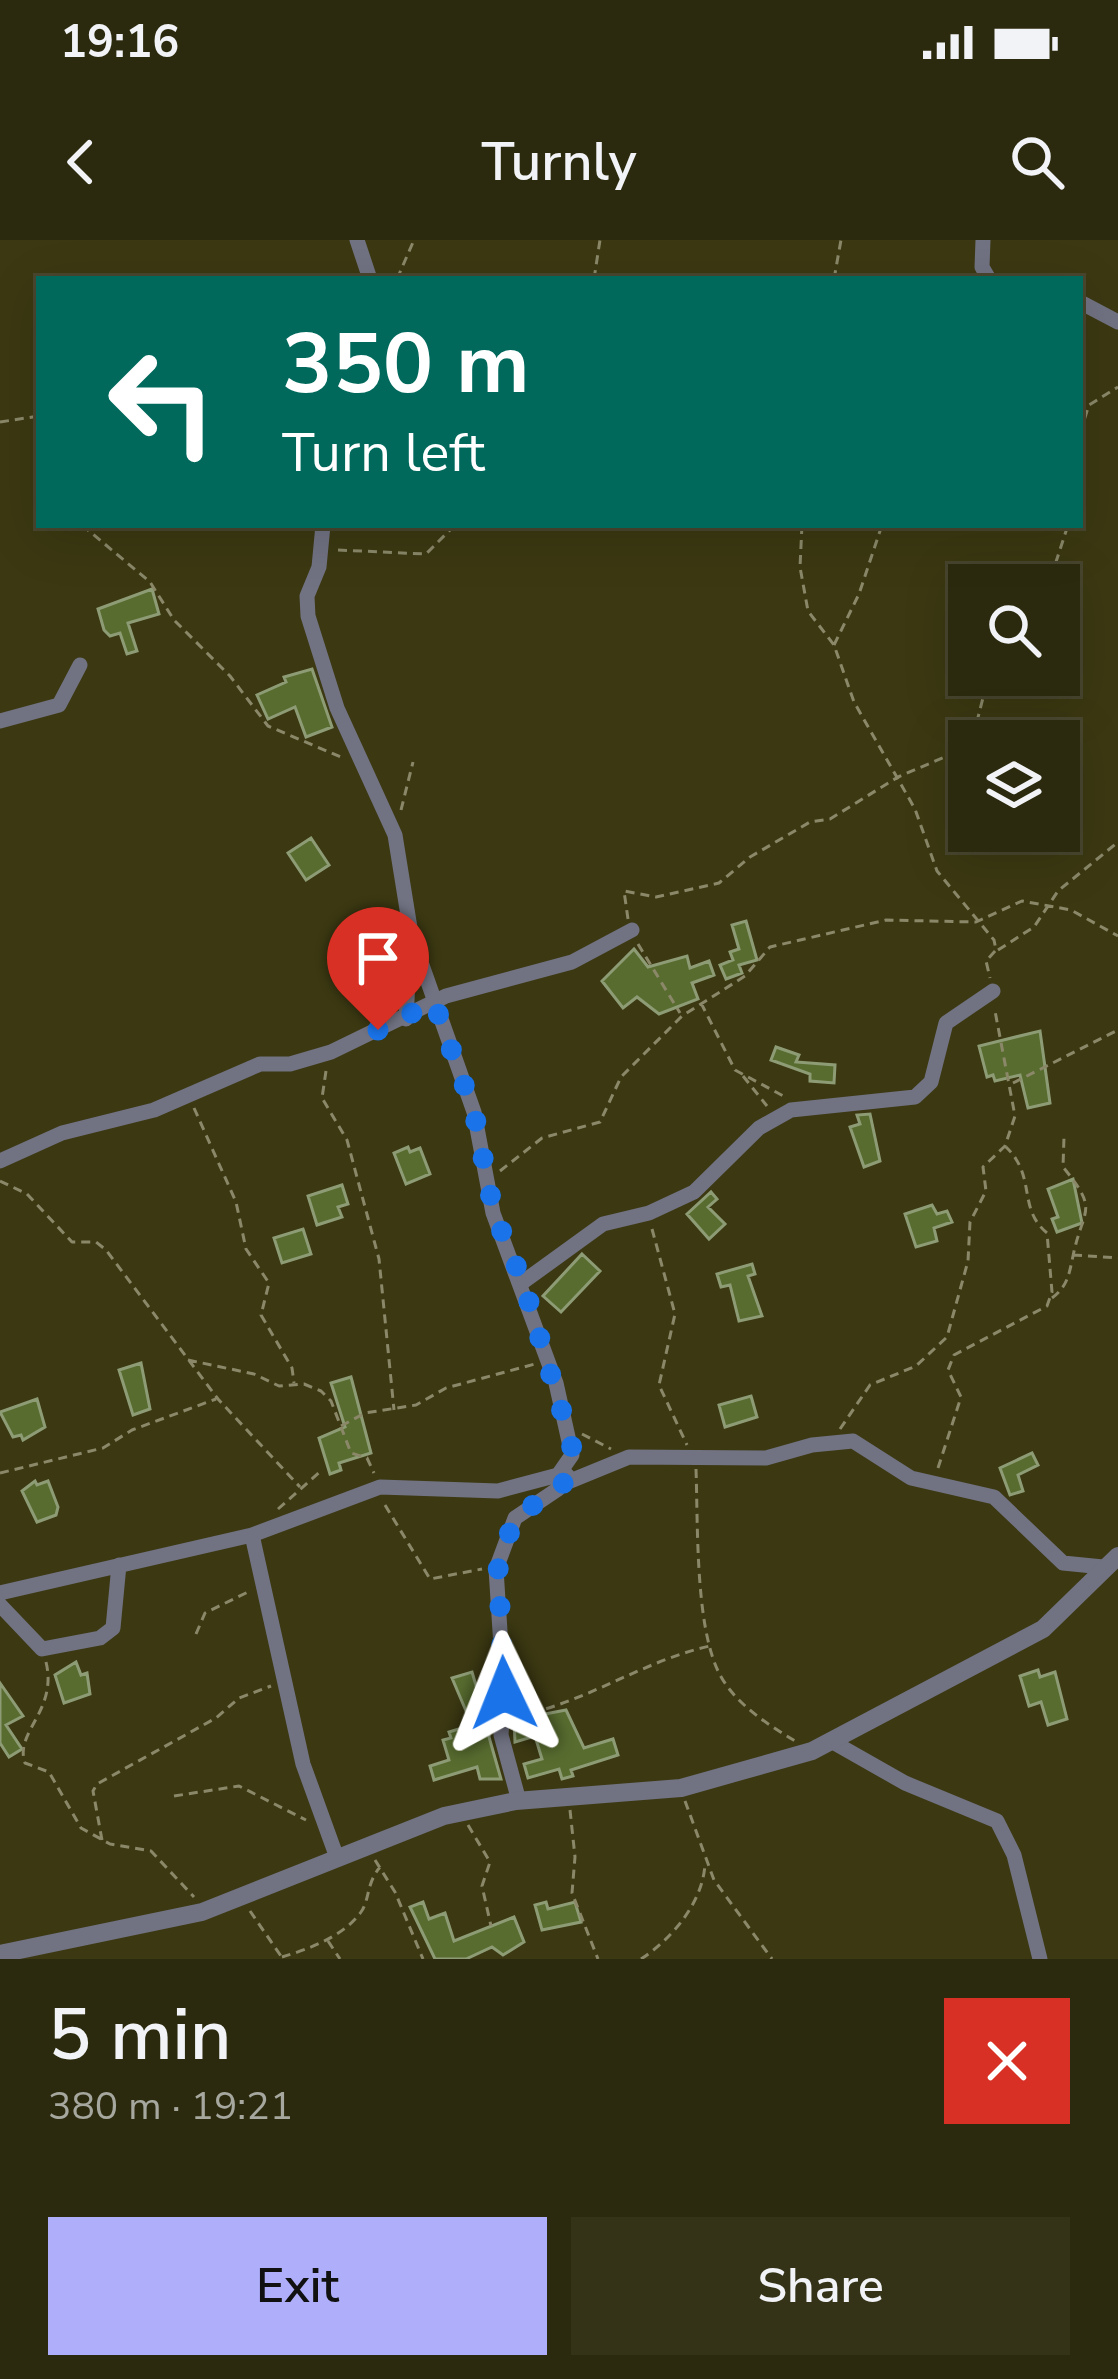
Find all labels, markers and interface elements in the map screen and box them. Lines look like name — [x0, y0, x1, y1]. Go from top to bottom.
text: 19:16 — [60, 12, 179, 73]
text: Turnly — [482, 125, 636, 199]
icon: back — [48, 129, 114, 195]
icon: search — [1004, 129, 1070, 195]
text: 350 m — [282, 307, 530, 422]
icon: left — [84, 324, 240, 480]
text: Turn left — [282, 416, 485, 490]
map controls — [948, 564, 1080, 852]
button: search — [948, 564, 1080, 696]
button: layers — [948, 720, 1080, 852]
pin — [327, 907, 429, 1030]
icon: arrive — [345, 925, 411, 991]
position arrow — [441, 1630, 567, 1756]
text: 5 min — [48, 1986, 231, 2084]
button: close — [944, 1998, 1070, 2124]
text: 380 m · 19:21 — [48, 2080, 293, 2133]
button: Exit — [48, 2217, 547, 2355]
button: Share — [571, 2217, 1070, 2355]

